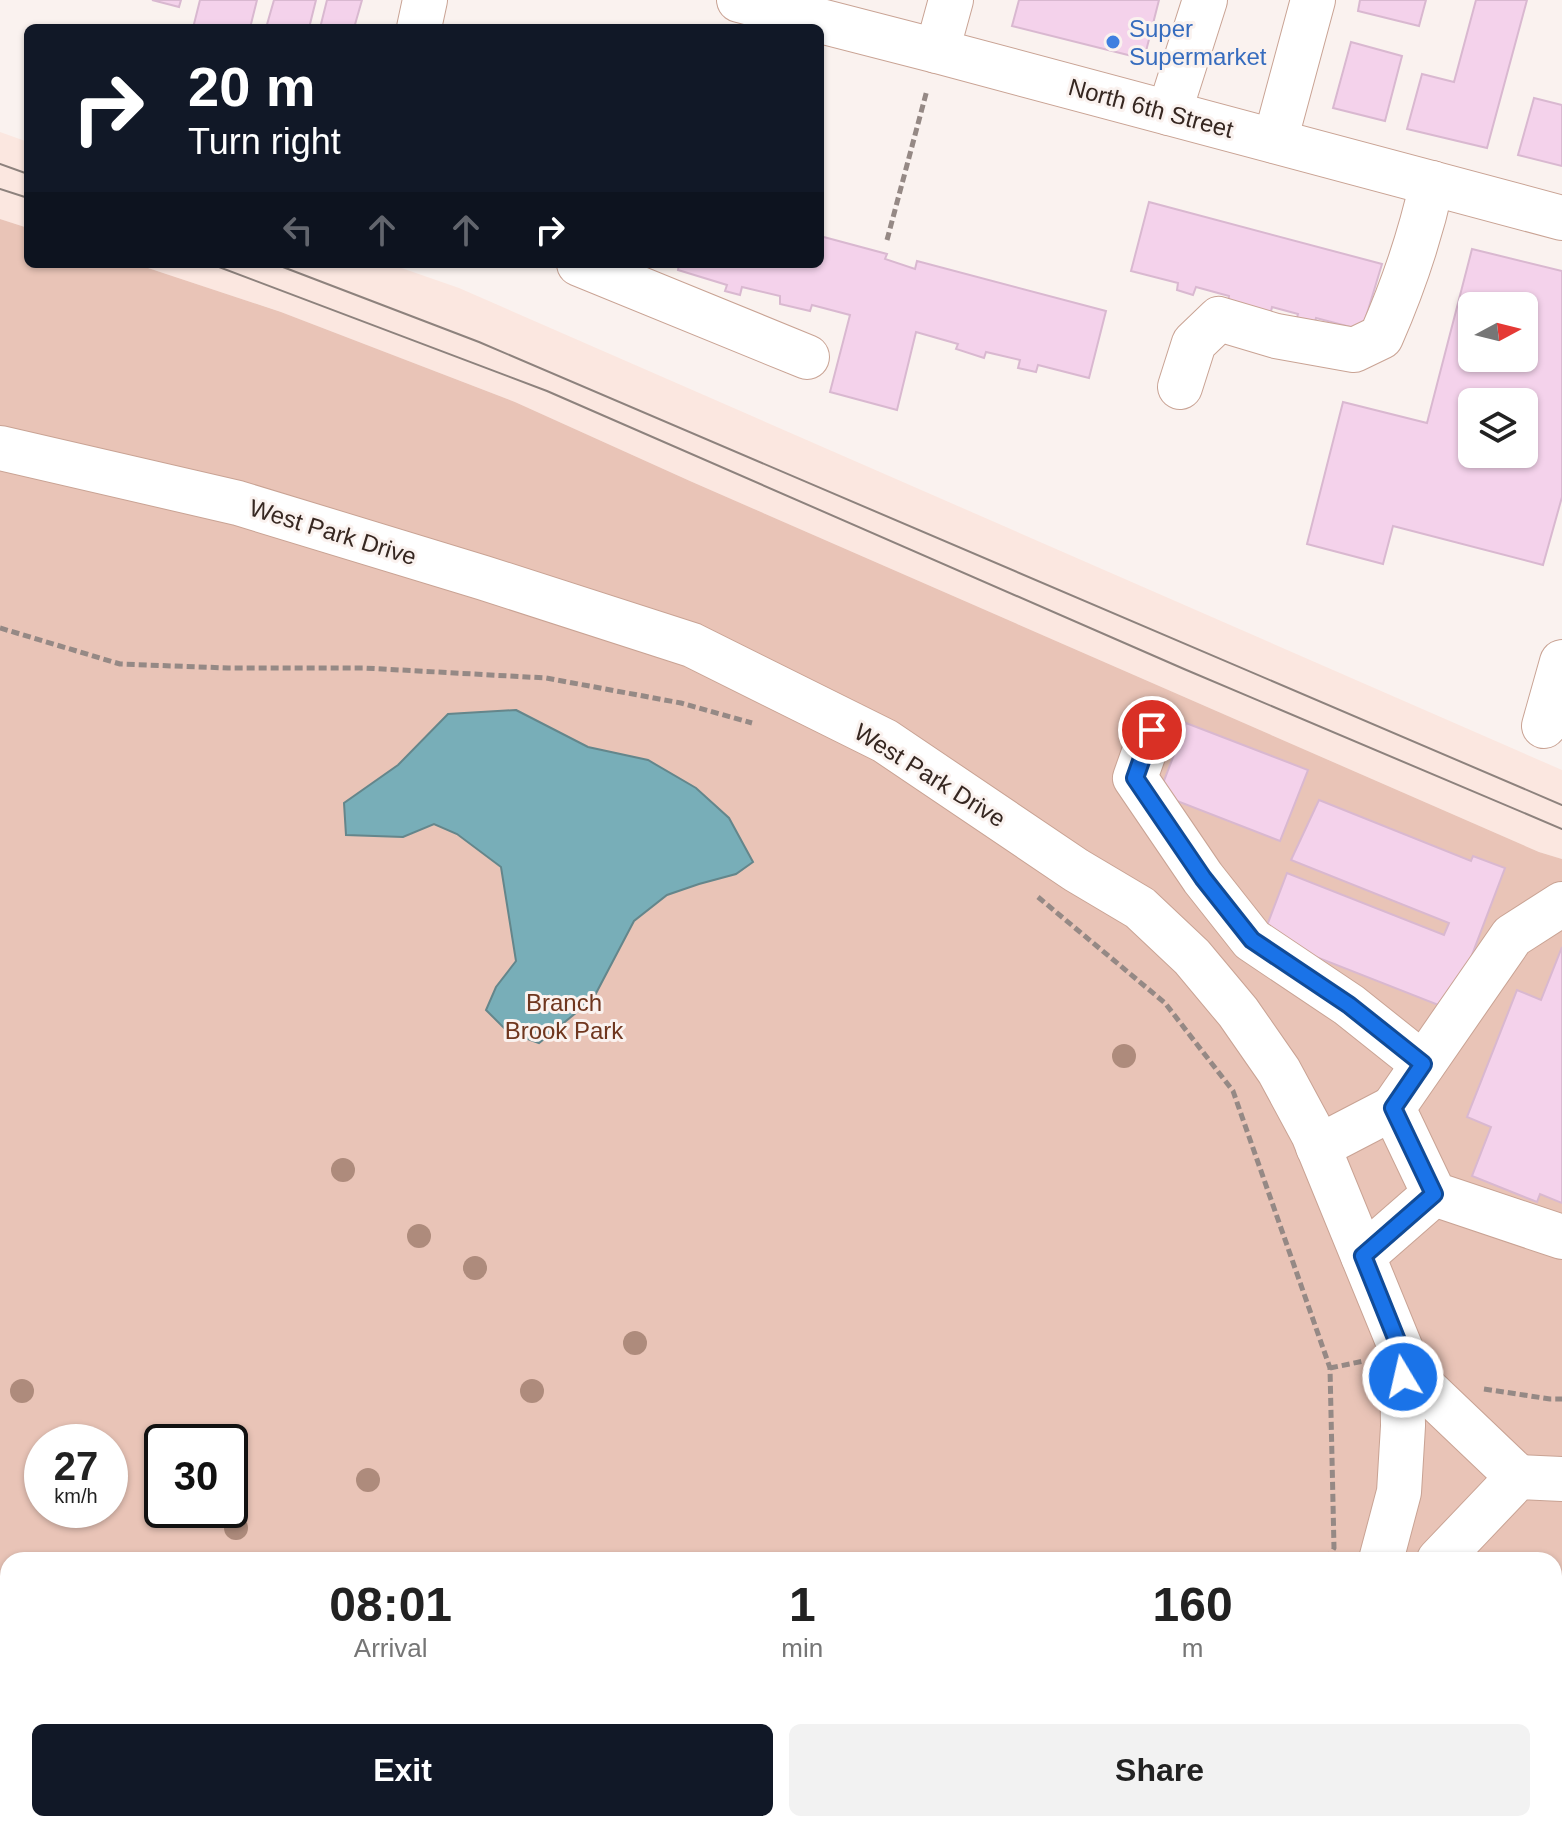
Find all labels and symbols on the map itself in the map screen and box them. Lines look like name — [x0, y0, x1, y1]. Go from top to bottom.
place label: Super Supermarket — [1129, 15, 1267, 70]
marker: Super Supermarket — [1104, 33, 1122, 51]
street label: North 6th Street — [1066, 73, 1237, 143]
north arrow — [1458, 292, 1538, 372]
street label: West Park Drive — [246, 494, 420, 570]
pin — [1118, 696, 1186, 764]
street label: West Park Drive — [850, 718, 1010, 832]
park label: Branch Brook Park — [505, 989, 624, 1044]
position arrow — [1361, 1335, 1445, 1419]
speed limit sign: 30 — [144, 1424, 248, 1528]

